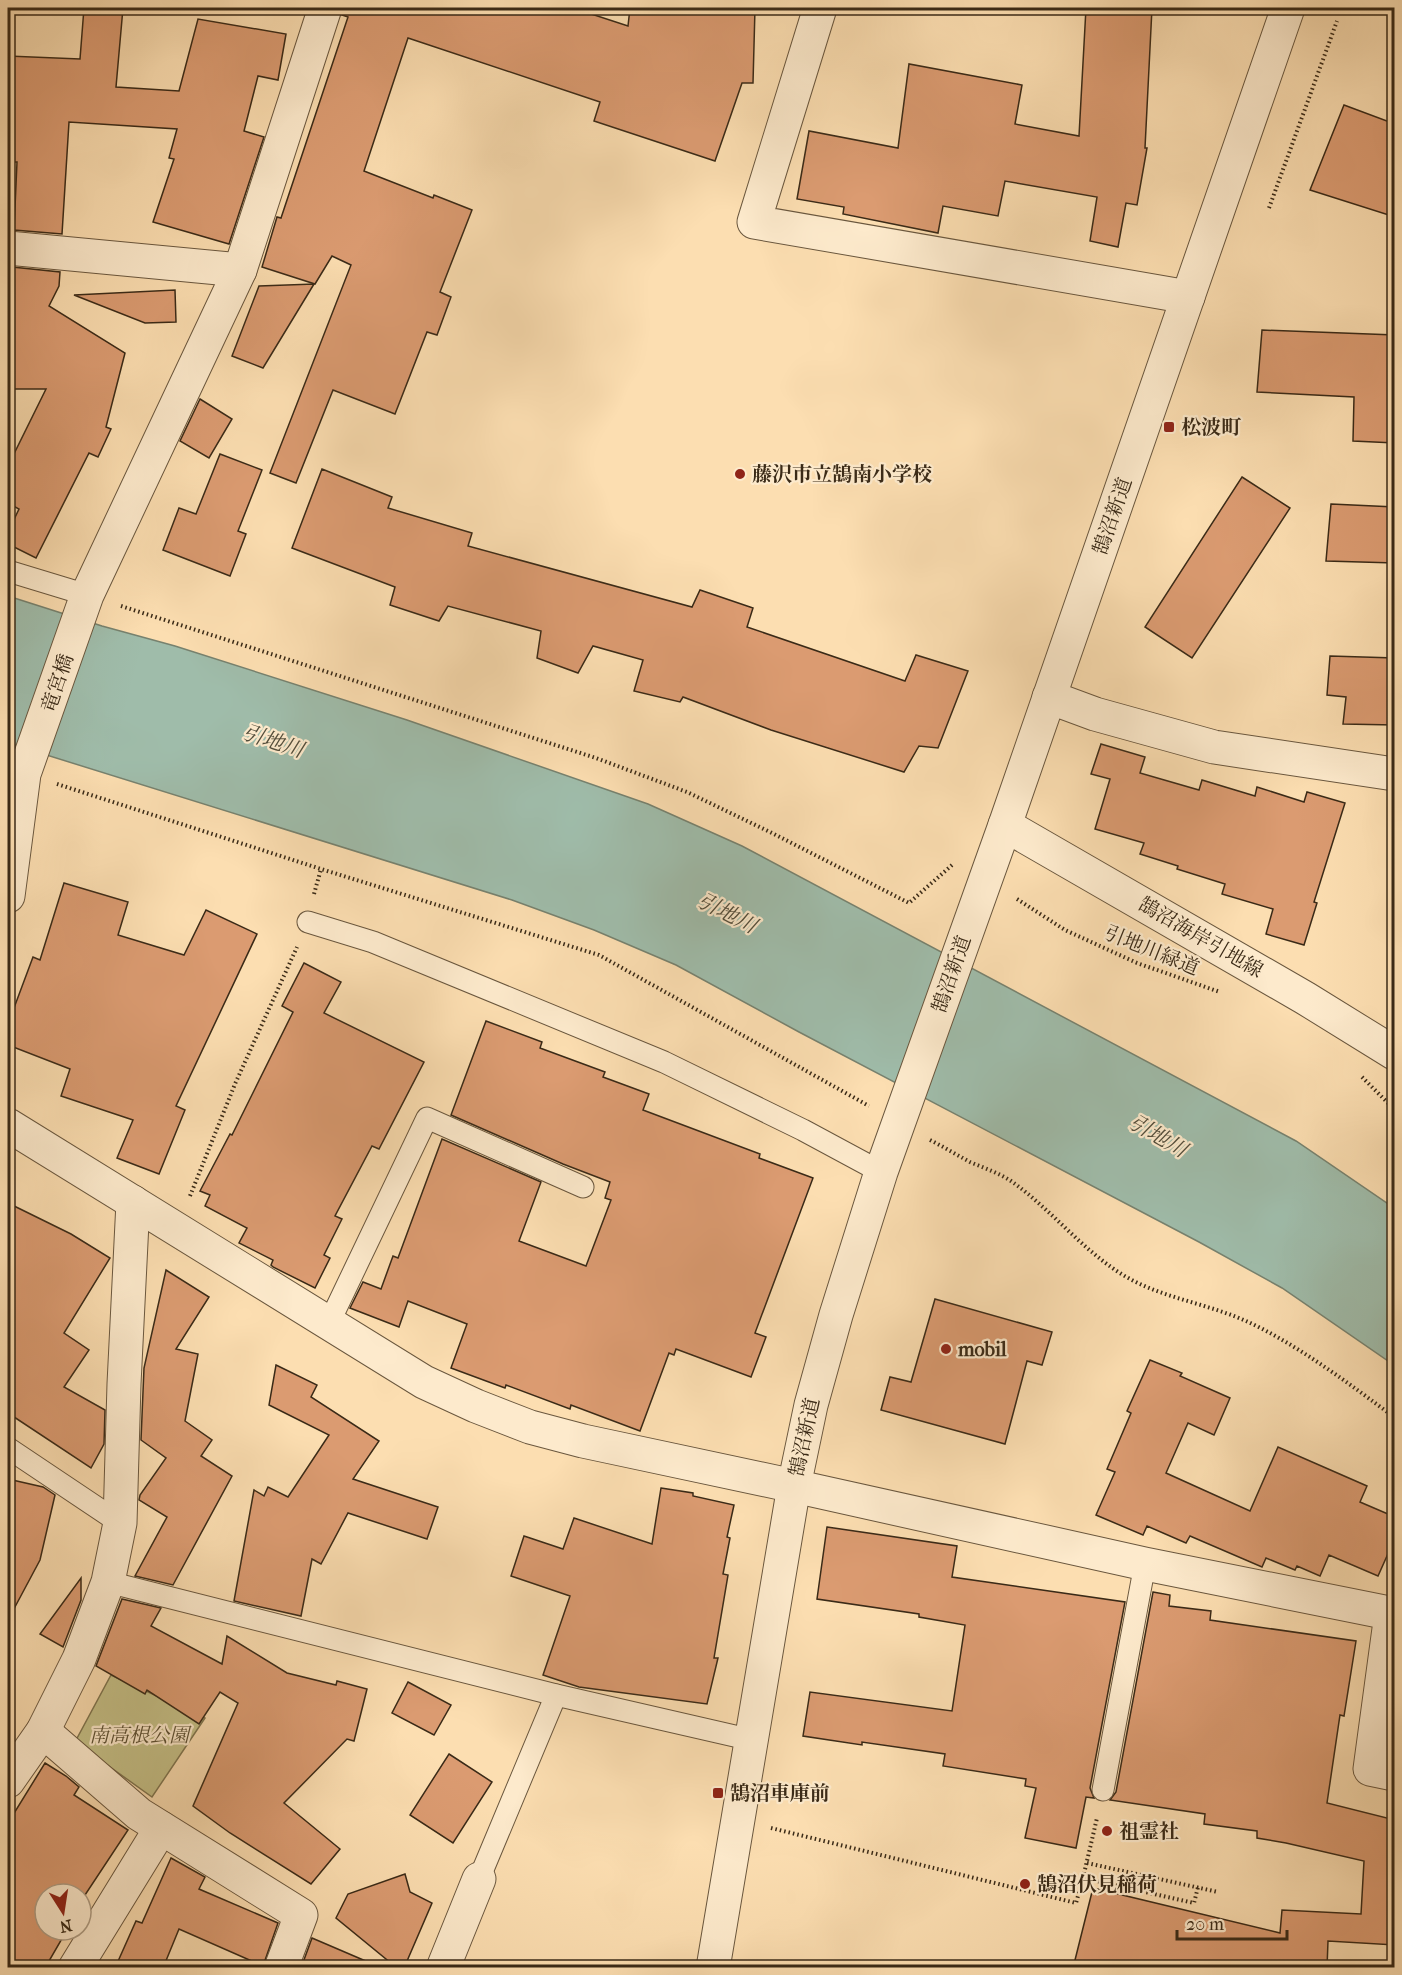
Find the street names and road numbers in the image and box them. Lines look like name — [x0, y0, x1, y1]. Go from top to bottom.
street label: 鵠沼新道 — [1089, 475, 1136, 558]
street label: 竜宮橋 — [37, 651, 78, 715]
street label: 鵠沼海岸引地線 — [1134, 892, 1267, 982]
street label: 引地川緑道 — [1101, 921, 1202, 980]
street label: 鵠沼新道 — [928, 933, 975, 1016]
street label: 鵠沼新道 — [785, 1396, 824, 1479]

